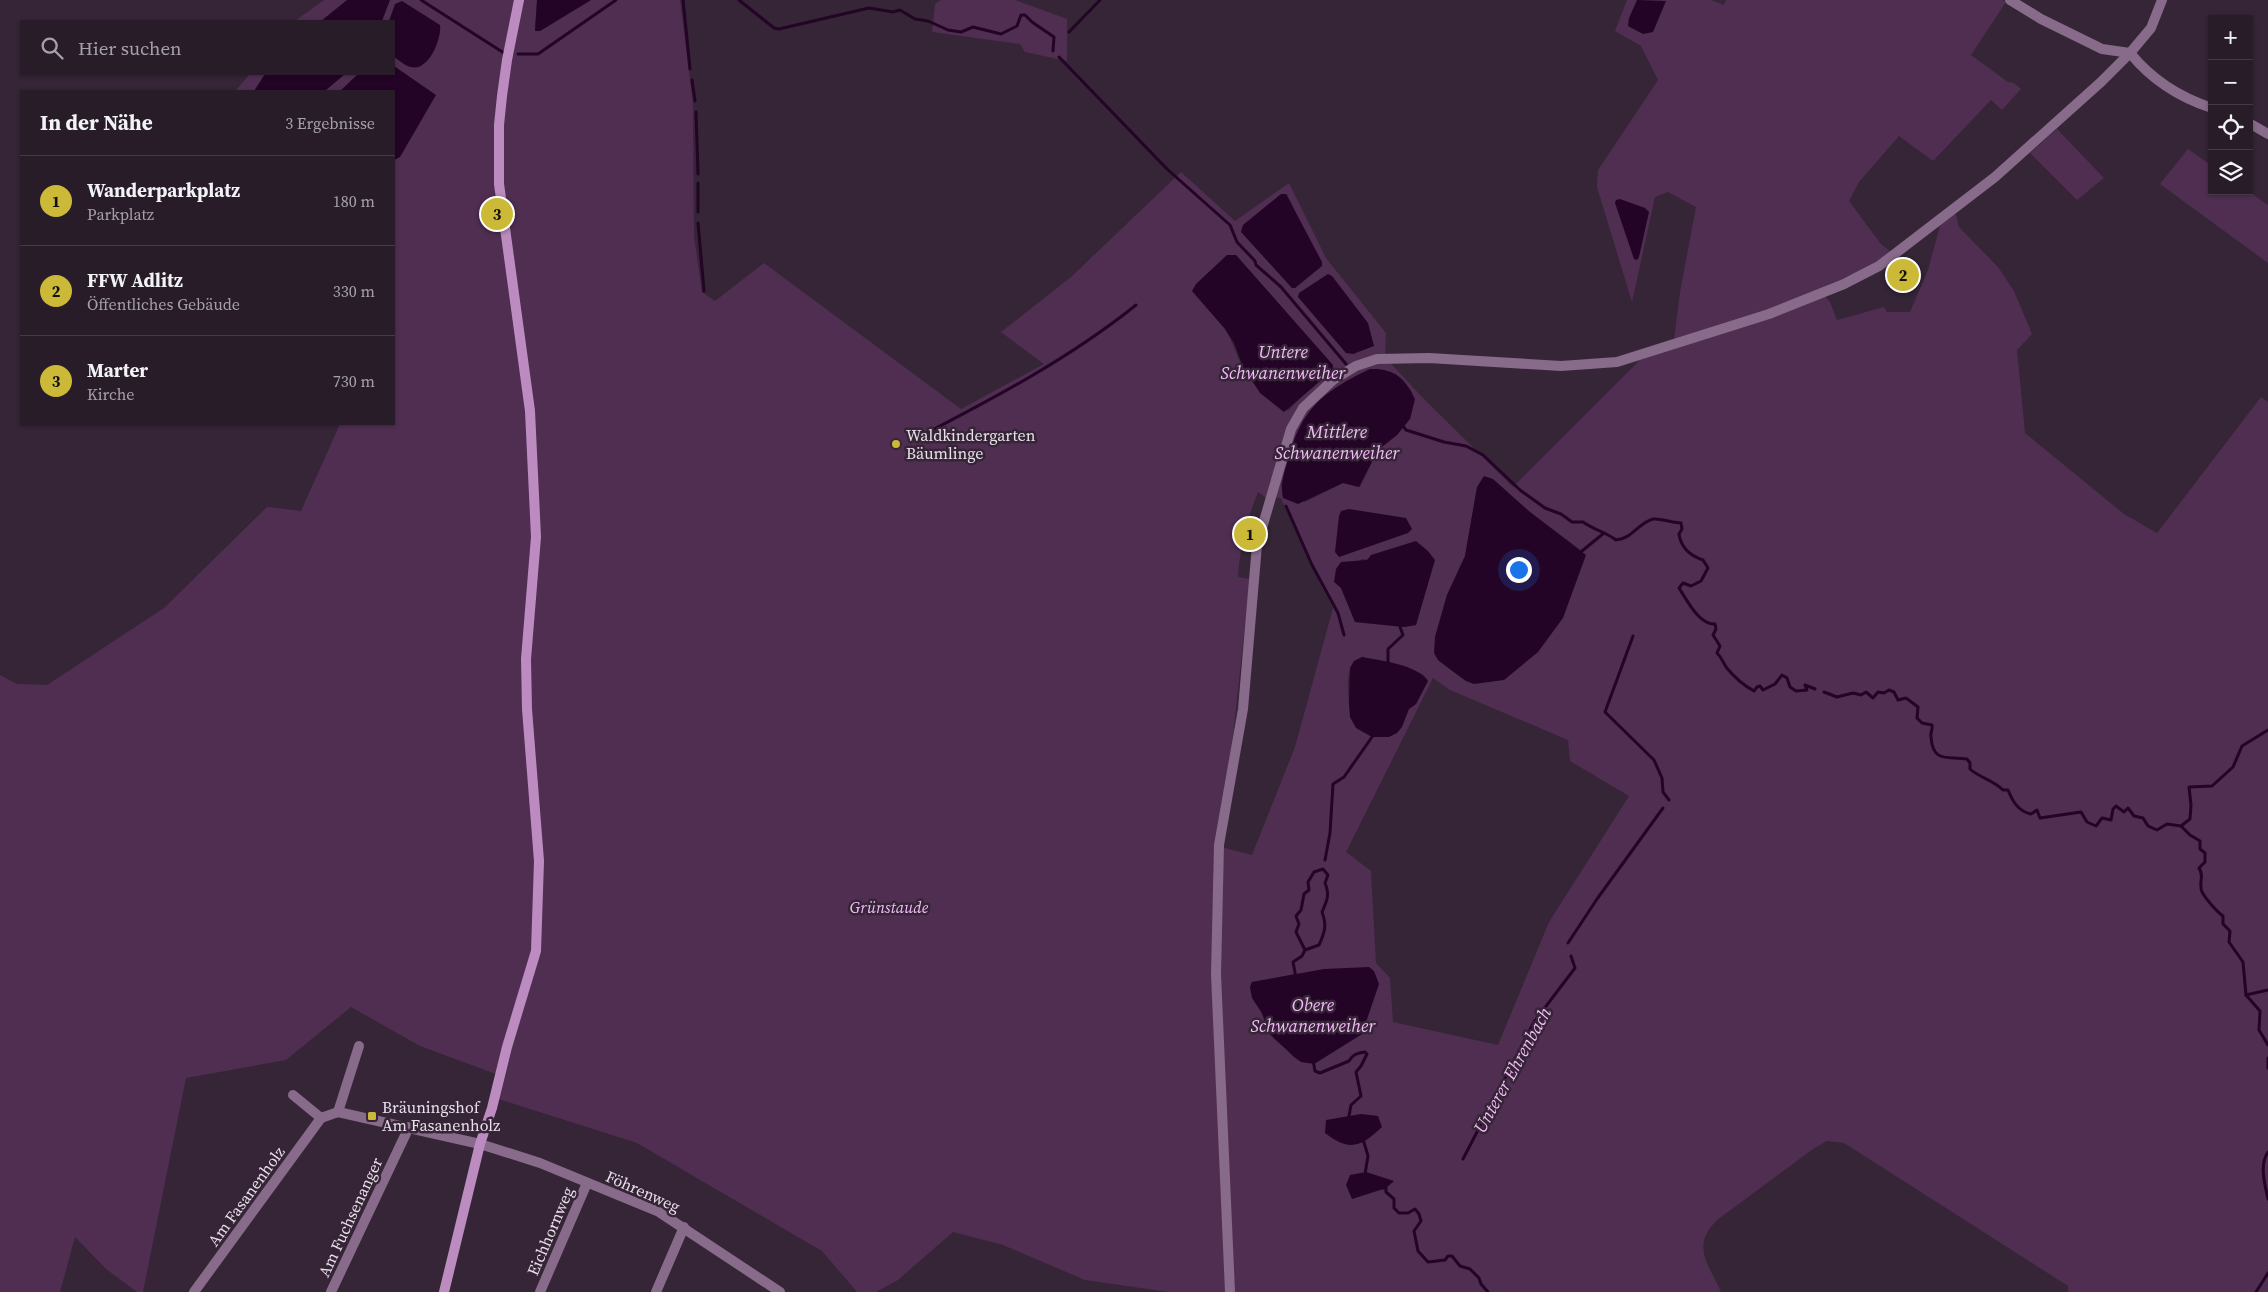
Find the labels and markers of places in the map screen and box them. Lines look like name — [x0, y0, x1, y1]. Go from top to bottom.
pin: 3 — [481, 195, 513, 233]
pin: 2 — [1887, 256, 1919, 294]
place label: Waldkindergarten Bäumlinge — [906, 424, 1036, 464]
marker: Waldkindergarten Bäumlinge — [890, 438, 902, 450]
pin: 1 — [1234, 515, 1266, 553]
place label: Bräuningshof Am Fasanenholz — [382, 1096, 500, 1136]
marker: Bräuningshof Am Fasanenholz — [366, 1110, 378, 1122]

